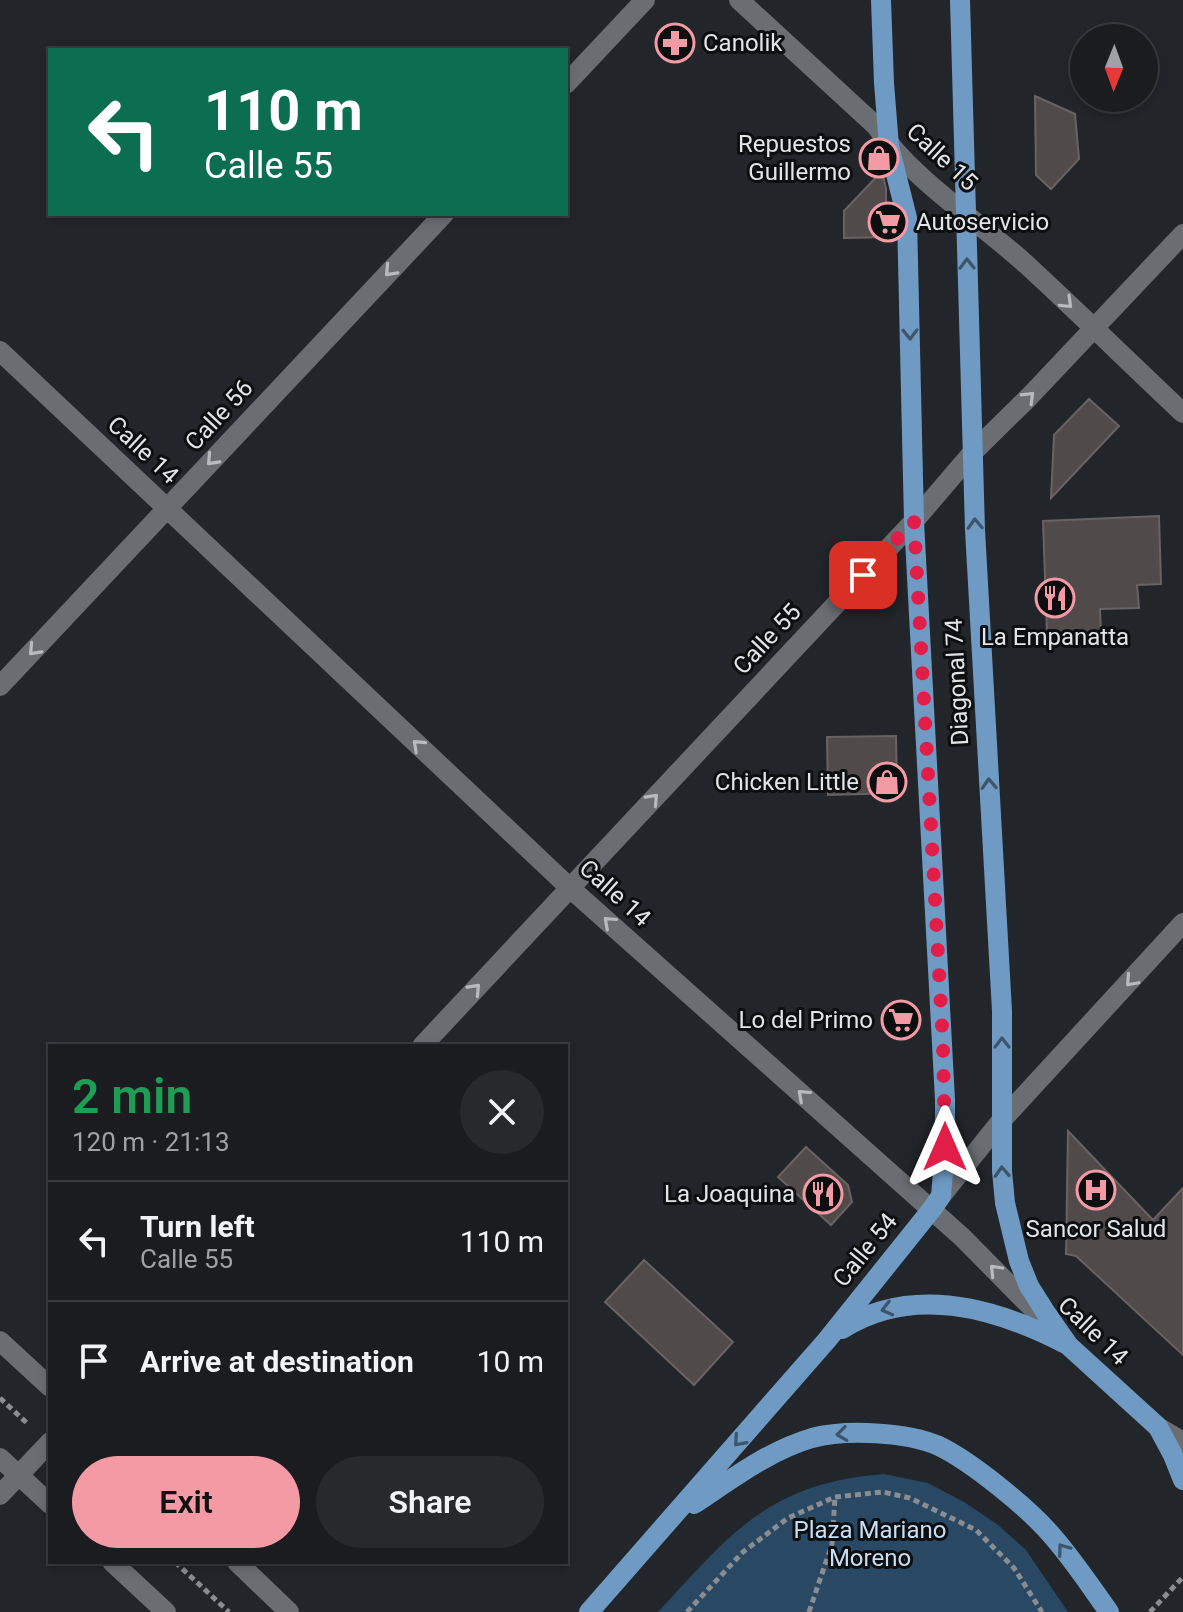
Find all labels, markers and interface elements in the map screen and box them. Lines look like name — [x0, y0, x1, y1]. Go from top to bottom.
pharmacy icon: Canolik — [654, 22, 696, 64]
north arrow — [1070, 24, 1158, 112]
map controls — [1070, 24, 1158, 112]
place label: Canolik — [703, 29, 783, 57]
text: 110 m — [204, 78, 363, 144]
icon: left — [72, 80, 176, 184]
street label: Calle 15 — [901, 117, 983, 197]
place label: Repuestos Guillermo — [738, 130, 851, 186]
shop icon: Repuestos Guillermo — [858, 137, 900, 179]
text: Calle 55 — [204, 145, 333, 187]
supermarket icon: Autoservicio — [867, 201, 909, 243]
place label: Autoservicio — [916, 208, 1049, 236]
one-way arrow — [958, 257, 976, 270]
one-way arrow — [385, 262, 400, 276]
one-way arrow — [1058, 294, 1072, 309]
one-way arrow — [901, 328, 918, 341]
street label: Calle 56 — [179, 374, 259, 456]
one-way arrow — [1020, 392, 1034, 406]
street label: Calle 14 — [102, 410, 184, 490]
one-way arrow — [208, 451, 222, 466]
one-way arrow — [966, 517, 983, 530]
pin — [829, 541, 897, 609]
icon: arrive — [841, 553, 885, 597]
restaurant icon: La Empanatta — [1034, 577, 1076, 619]
street label: Calle 55 — [727, 598, 807, 680]
street label: Diagonal 74 — [940, 618, 974, 746]
place label: La Empanatta — [981, 623, 1129, 651]
one-way arrow — [29, 641, 44, 655]
one-way arrow — [413, 740, 428, 754]
shop icon: Chicken Little — [866, 761, 908, 803]
place label: Chicken Little — [715, 768, 859, 796]
one-way arrow — [981, 777, 998, 790]
one-way arrow — [643, 794, 657, 809]
street label: Calle 14 — [574, 854, 656, 932]
one-way arrow — [603, 917, 618, 932]
one-way arrow — [1126, 971, 1141, 986]
one-way arrow — [465, 984, 480, 998]
supermarket icon: Lo del Primo — [880, 999, 922, 1041]
place label: Lo del Primo — [739, 1006, 873, 1034]
one-way arrow — [993, 1036, 1010, 1049]
text: 2 min — [72, 1068, 192, 1125]
button: close — [460, 1070, 544, 1154]
one-way arrow — [798, 1090, 813, 1104]
position arrow — [903, 1105, 987, 1189]
text: 120 m · 21:13 — [72, 1127, 230, 1157]
one-way arrow — [994, 1165, 1011, 1178]
hospital icon: Sancor Salud — [1075, 1169, 1117, 1211]
restaurant icon: La Joaquina — [802, 1173, 844, 1215]
place label: La Joaquina — [664, 1180, 795, 1208]
street label: Calle 54 — [827, 1208, 903, 1292]
text: Turn left — [140, 1209, 255, 1244]
place label: Sancor Salud — [1026, 1215, 1166, 1243]
icon: left — [72, 1219, 116, 1263]
text: 110 m — [460, 1224, 544, 1259]
text: Calle 55 — [140, 1244, 233, 1274]
one-way arrow — [990, 1265, 1004, 1279]
street label: Calle 14 — [1052, 1291, 1134, 1371]
one-way arrow — [881, 1300, 895, 1317]
icon: arrive — [72, 1339, 116, 1383]
text: Arrive at destination — [140, 1344, 414, 1379]
text: 10 m — [477, 1344, 544, 1379]
one-way arrow — [836, 1426, 849, 1443]
one-way arrow — [735, 1431, 749, 1446]
button: Exit — [72, 1456, 300, 1548]
button: Share — [316, 1456, 544, 1548]
park label: Plaza Mariano Moreno — [794, 1516, 946, 1572]
one-way arrow — [1058, 1543, 1072, 1558]

